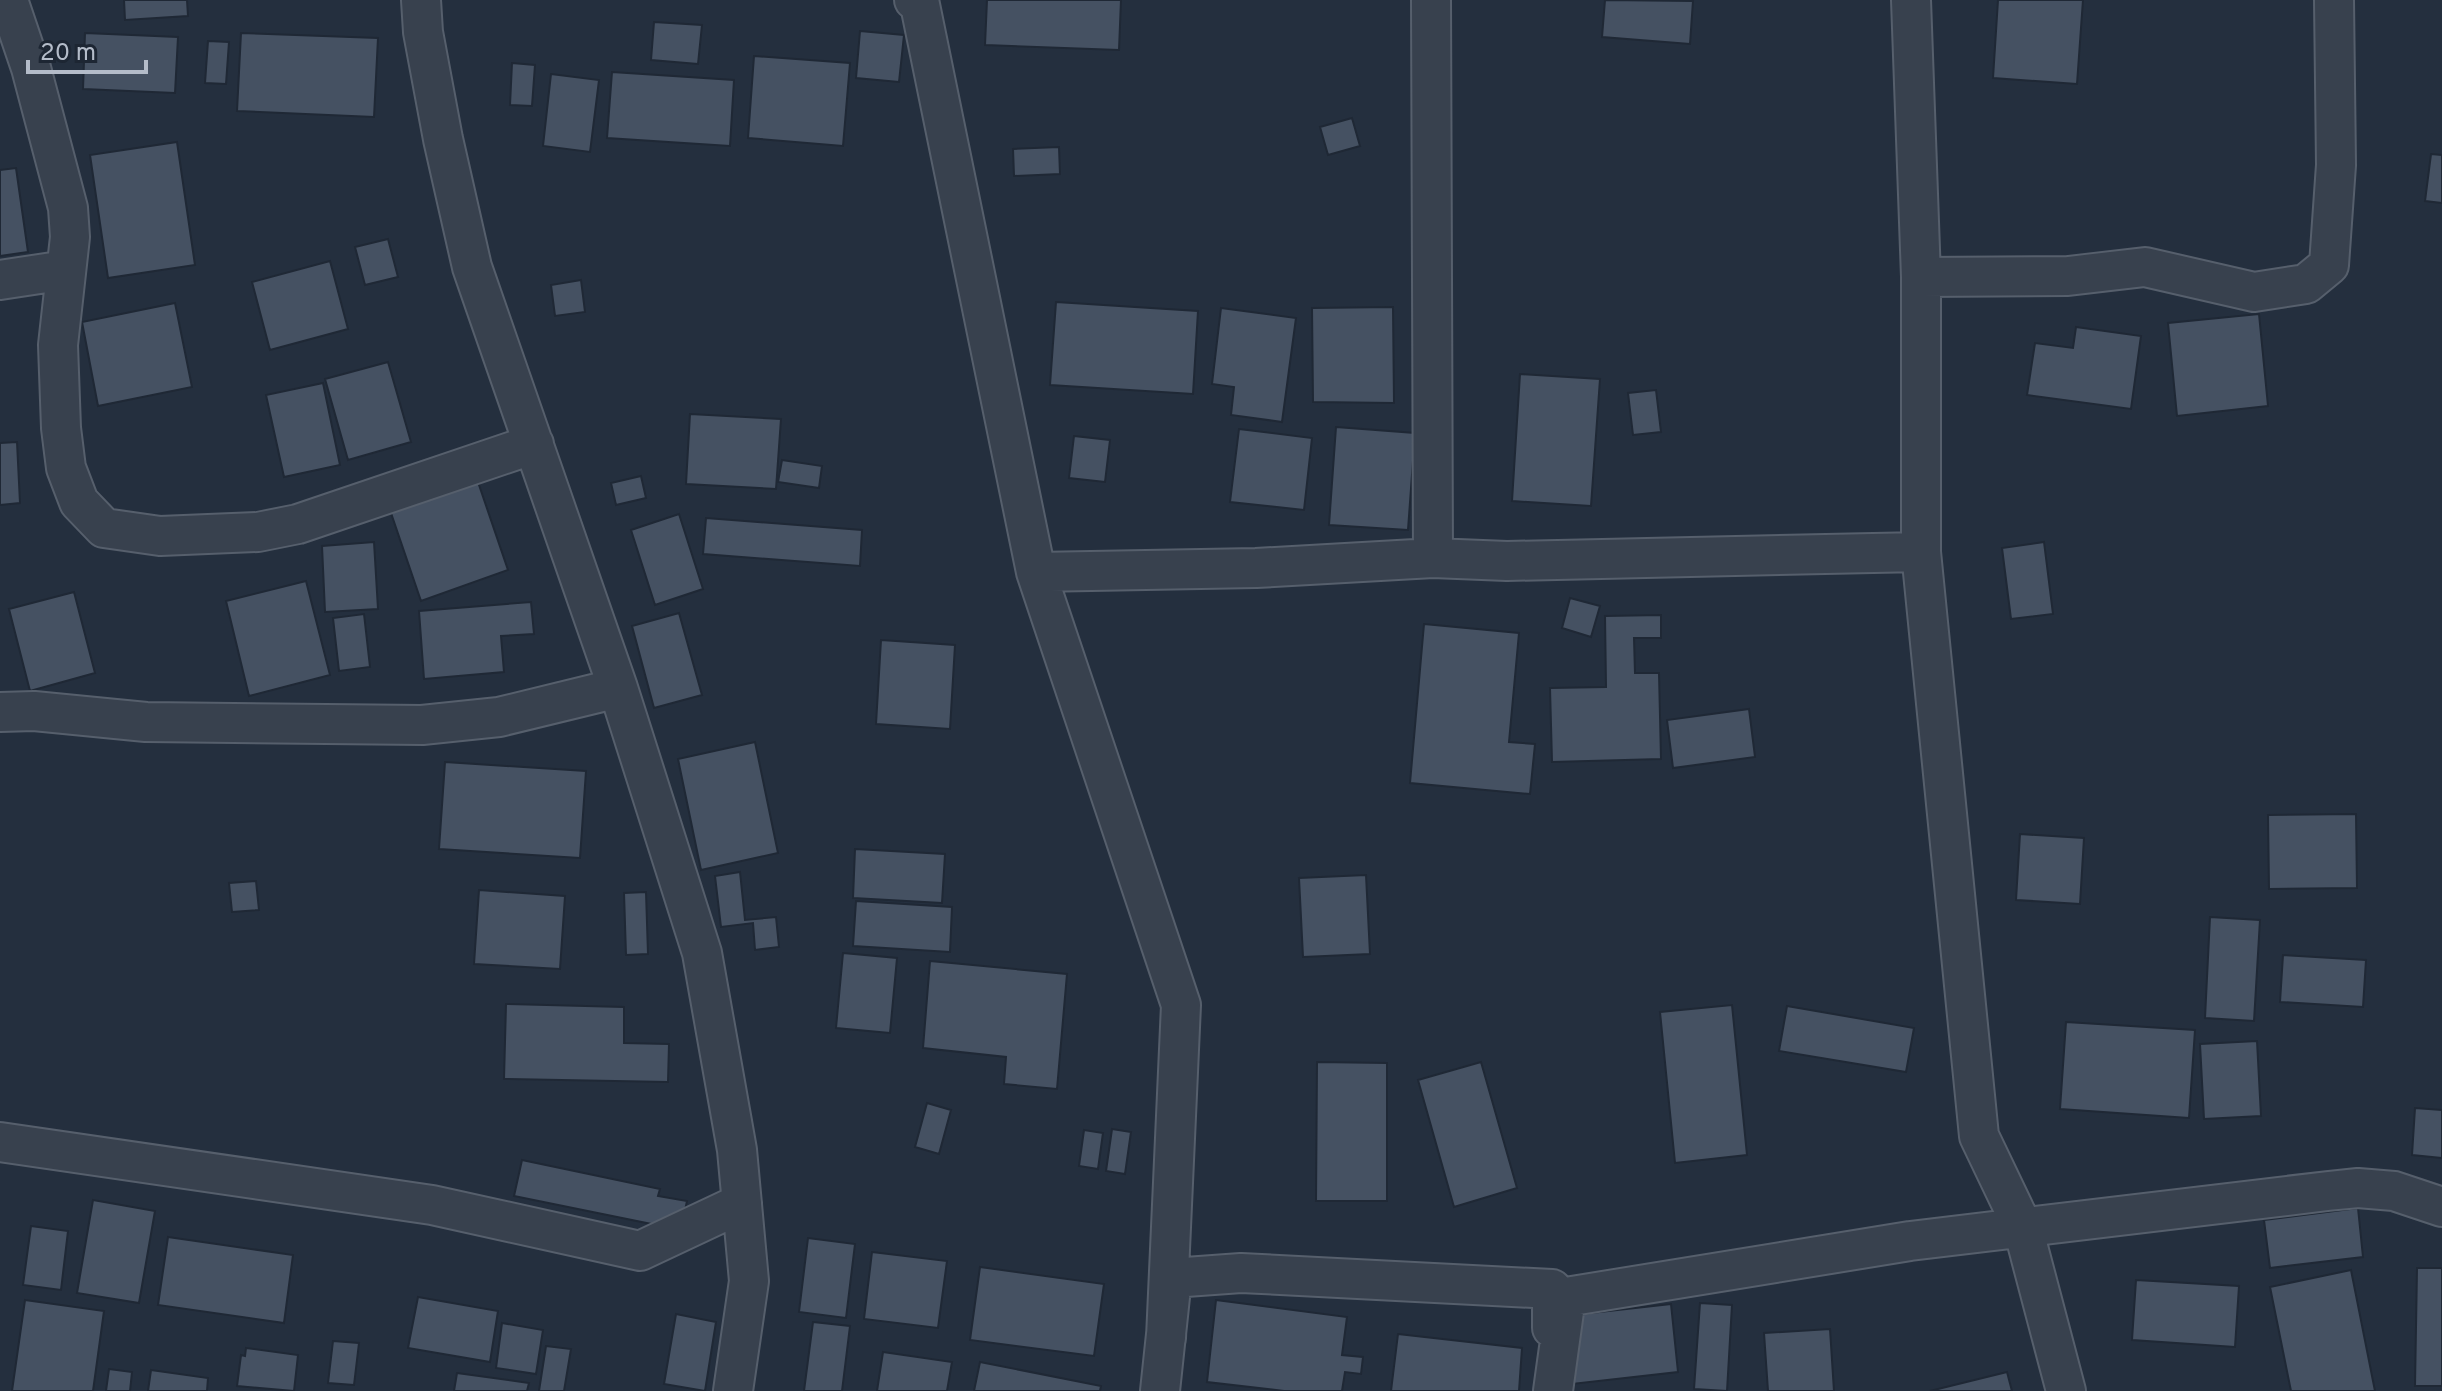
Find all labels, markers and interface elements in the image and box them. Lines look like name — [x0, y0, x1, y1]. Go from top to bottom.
scale bar — [28, 24, 146, 74]
text: 20 m — [40, 39, 96, 69]

